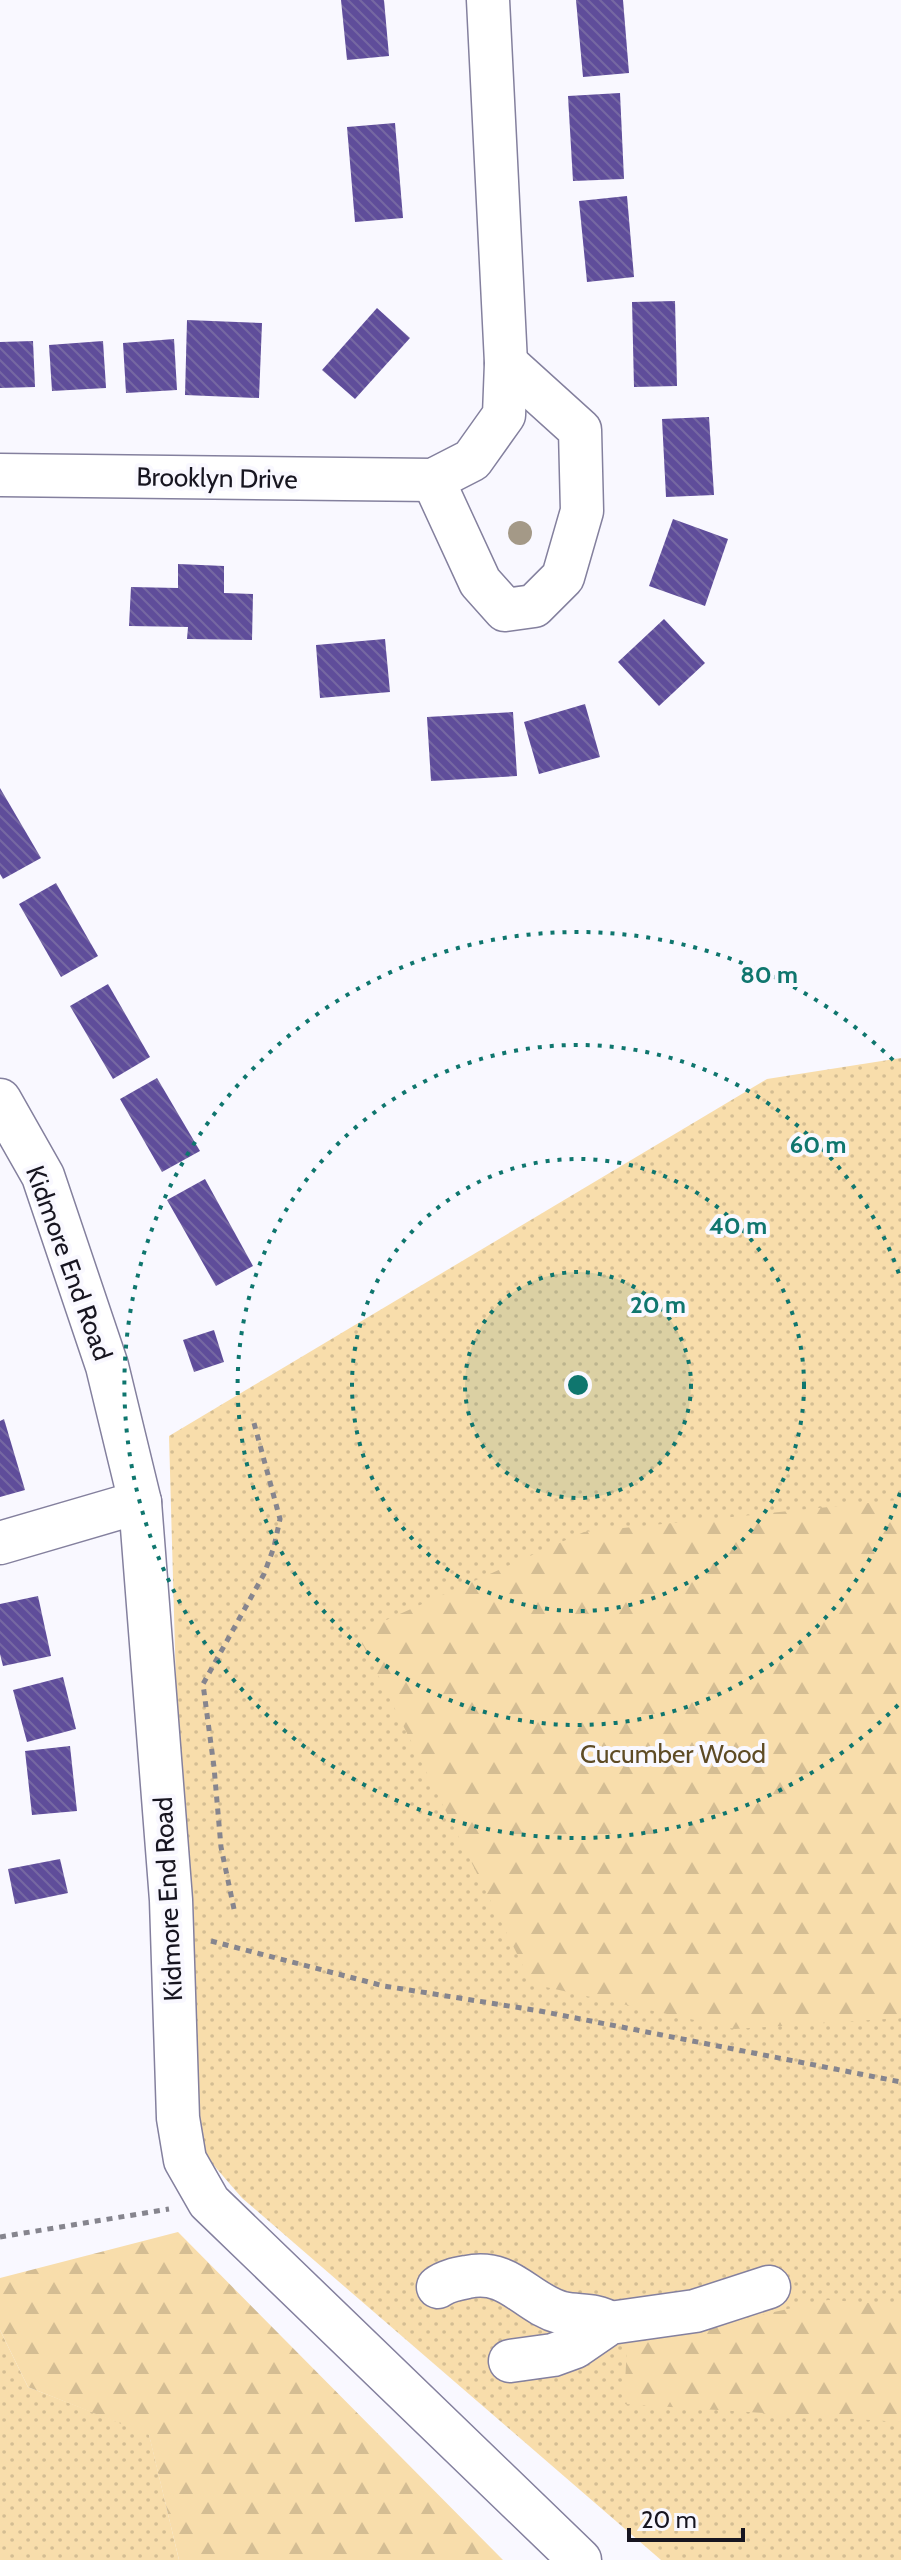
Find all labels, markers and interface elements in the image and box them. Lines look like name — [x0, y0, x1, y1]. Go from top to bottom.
street label: Brooklyn Drive — [136, 461, 298, 495]
text: 80 m — [740, 960, 798, 989]
text: 60 m — [790, 1130, 846, 1159]
street label: Kidmore End Road — [19, 1161, 119, 1365]
text: 40 m — [709, 1211, 767, 1240]
text: 20 m — [630, 1290, 686, 1319]
centre of rings — [564, 1371, 592, 1399]
park label: Cucumber Wood — [580, 1738, 766, 1770]
street label: Kidmore End Road — [147, 1796, 189, 2002]
scale bar — [629, 2492, 743, 2542]
text: 20 m — [641, 2505, 697, 2534]

